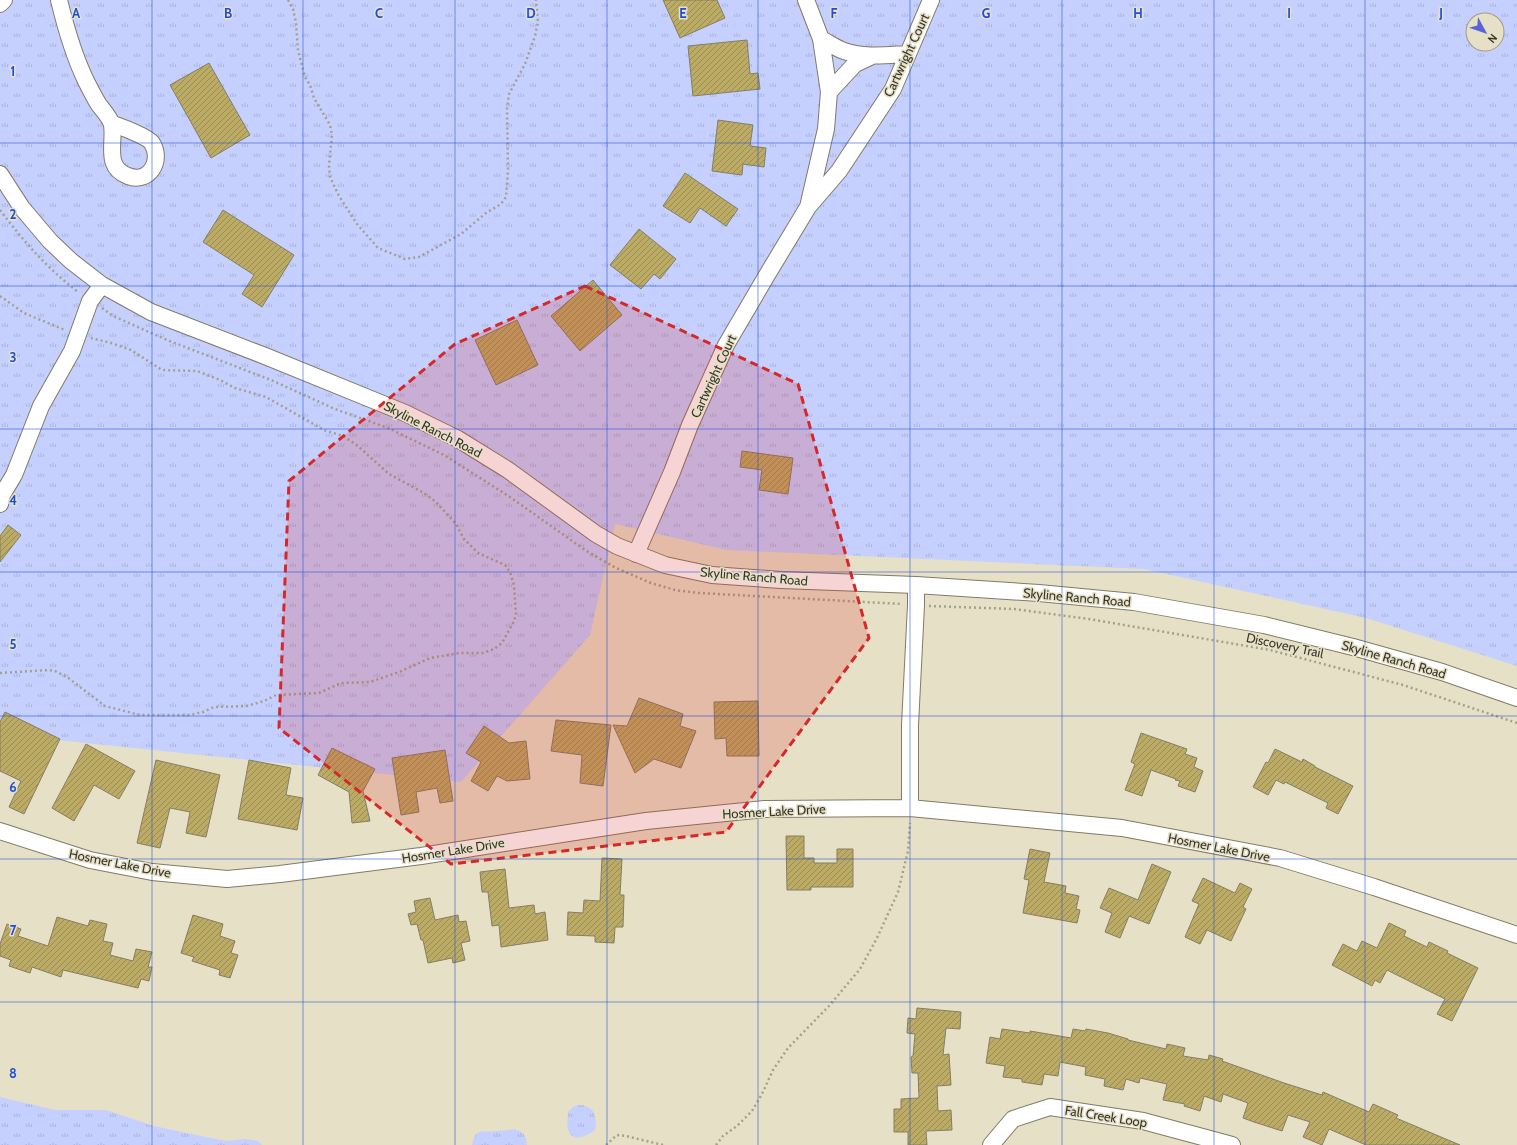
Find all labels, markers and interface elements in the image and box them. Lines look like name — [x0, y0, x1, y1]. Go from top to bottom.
text: A — [72, 5, 81, 21]
text: B — [224, 5, 232, 21]
text: C — [375, 5, 383, 21]
text: D — [526, 5, 536, 21]
text: E — [679, 5, 687, 21]
text: F — [831, 5, 838, 21]
text: G — [982, 5, 991, 21]
text: H — [1133, 5, 1143, 21]
text: I — [1287, 5, 1291, 21]
text: J — [1438, 5, 1443, 21]
street label: Cartwright Court — [880, 10, 933, 99]
north arrow — [1465, 12, 1505, 52]
text: N — [1485, 31, 1501, 46]
text: 1 — [11, 63, 15, 79]
text: 2 — [10, 206, 17, 222]
street label: Cartwright Court — [687, 331, 740, 420]
text: 3 — [9, 349, 17, 365]
street label: Skyline Ranch Road — [381, 397, 485, 461]
text: 4 — [9, 492, 17, 508]
street label: Skyline Ranch Road — [700, 563, 808, 589]
street label: Skyline Ranch Road — [1023, 584, 1131, 610]
street label: Discovery Trail — [1245, 629, 1325, 661]
text: 5 — [10, 636, 17, 652]
street label: Skyline Ranch Road — [1340, 636, 1448, 682]
text: 6 — [9, 779, 17, 795]
street label: Hosmer Lake Drive — [722, 800, 827, 822]
street label: Hosmer Lake Drive — [1167, 829, 1272, 865]
street label: Hosmer Lake Drive — [401, 834, 506, 866]
street label: Hosmer Lake Drive — [68, 845, 173, 881]
text: 7 — [10, 922, 17, 938]
text: 8 — [9, 1065, 17, 1081]
street label: Fall Creek Loop — [1064, 1102, 1148, 1130]

